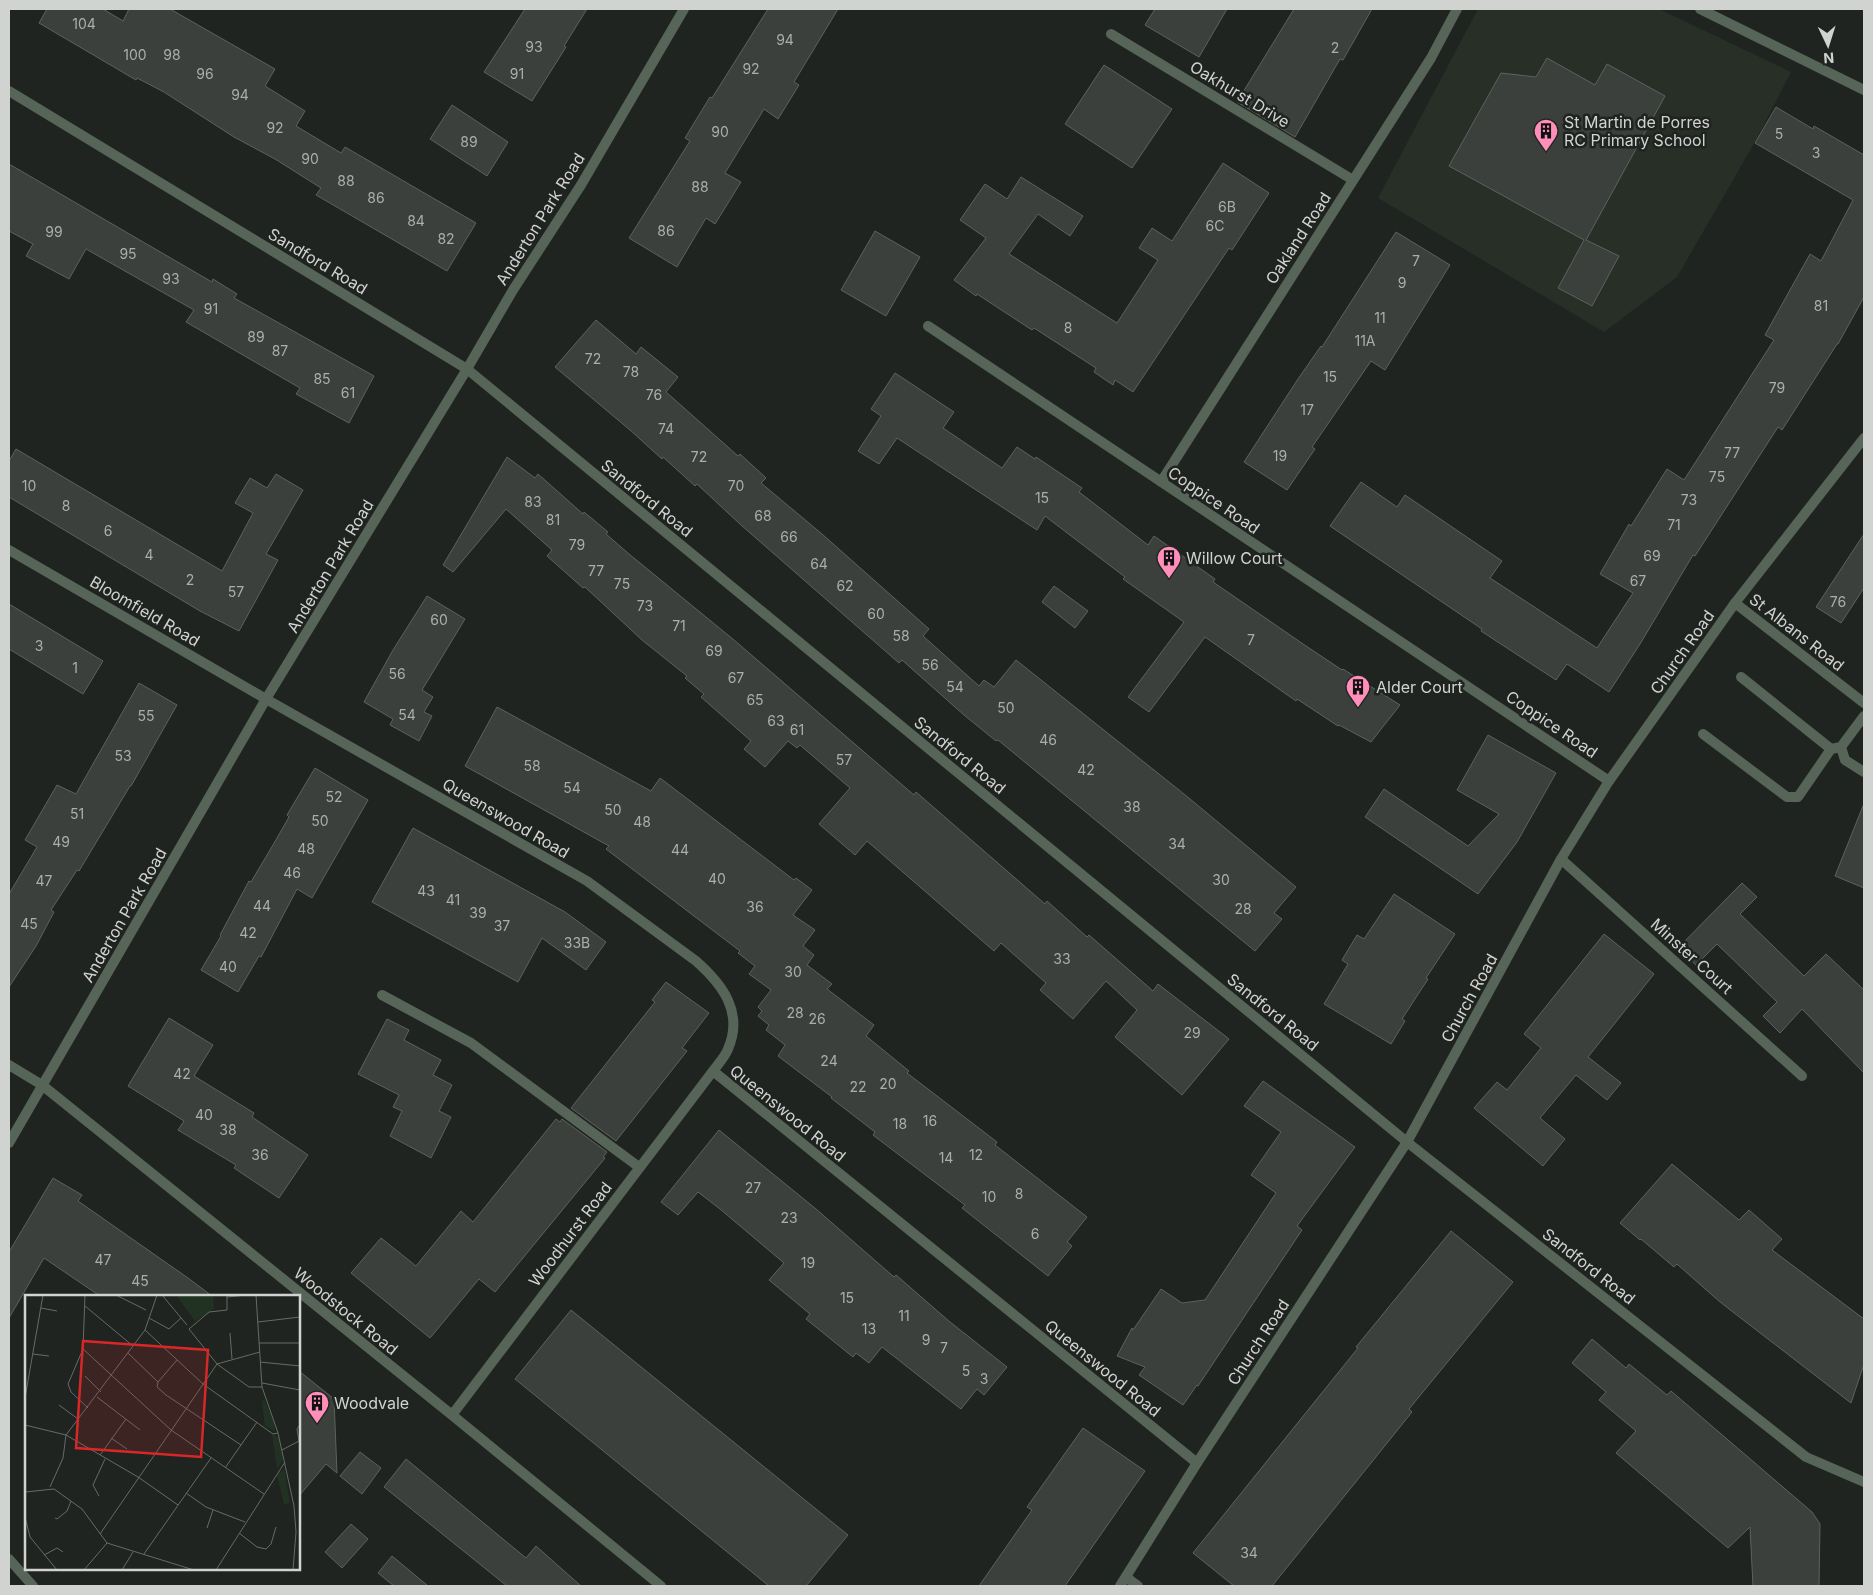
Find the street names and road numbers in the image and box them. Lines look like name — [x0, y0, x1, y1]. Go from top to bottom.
street label: Oakhurst Drive — [1186, 56, 1294, 132]
street label: Anderton Park Road — [491, 149, 589, 289]
street label: Oakland Road — [1261, 188, 1335, 288]
street label: Sandford Road — [265, 224, 371, 298]
street label: Sandford Road — [597, 455, 697, 541]
street label: Coppice Road — [1164, 462, 1264, 538]
street label: Anderton Park Road — [282, 496, 378, 636]
street label: Bloomfield Road — [87, 571, 203, 651]
street label: St Albans Road — [1746, 589, 1848, 675]
street label: Church Road — [1646, 606, 1718, 698]
street label: Coppice Road — [1502, 686, 1602, 762]
street label: Sandford Road — [910, 712, 1010, 798]
street label: Queenswood Road — [439, 774, 573, 862]
street label: Anderton Park Road — [77, 844, 171, 986]
street label: Minster Court — [1647, 914, 1737, 998]
street label: Church Road — [1436, 950, 1502, 1046]
street label: Sandford Road — [1223, 969, 1323, 1055]
street label: Queenswood Road — [726, 1060, 850, 1166]
street label: Woodhurst Road — [524, 1178, 616, 1290]
street label: Sandford Road — [1539, 1224, 1639, 1308]
street label: Woodstock Road — [290, 1263, 402, 1359]
street label: Church Road — [1223, 1295, 1293, 1389]
street label: Queenswood Road — [1041, 1315, 1165, 1421]

